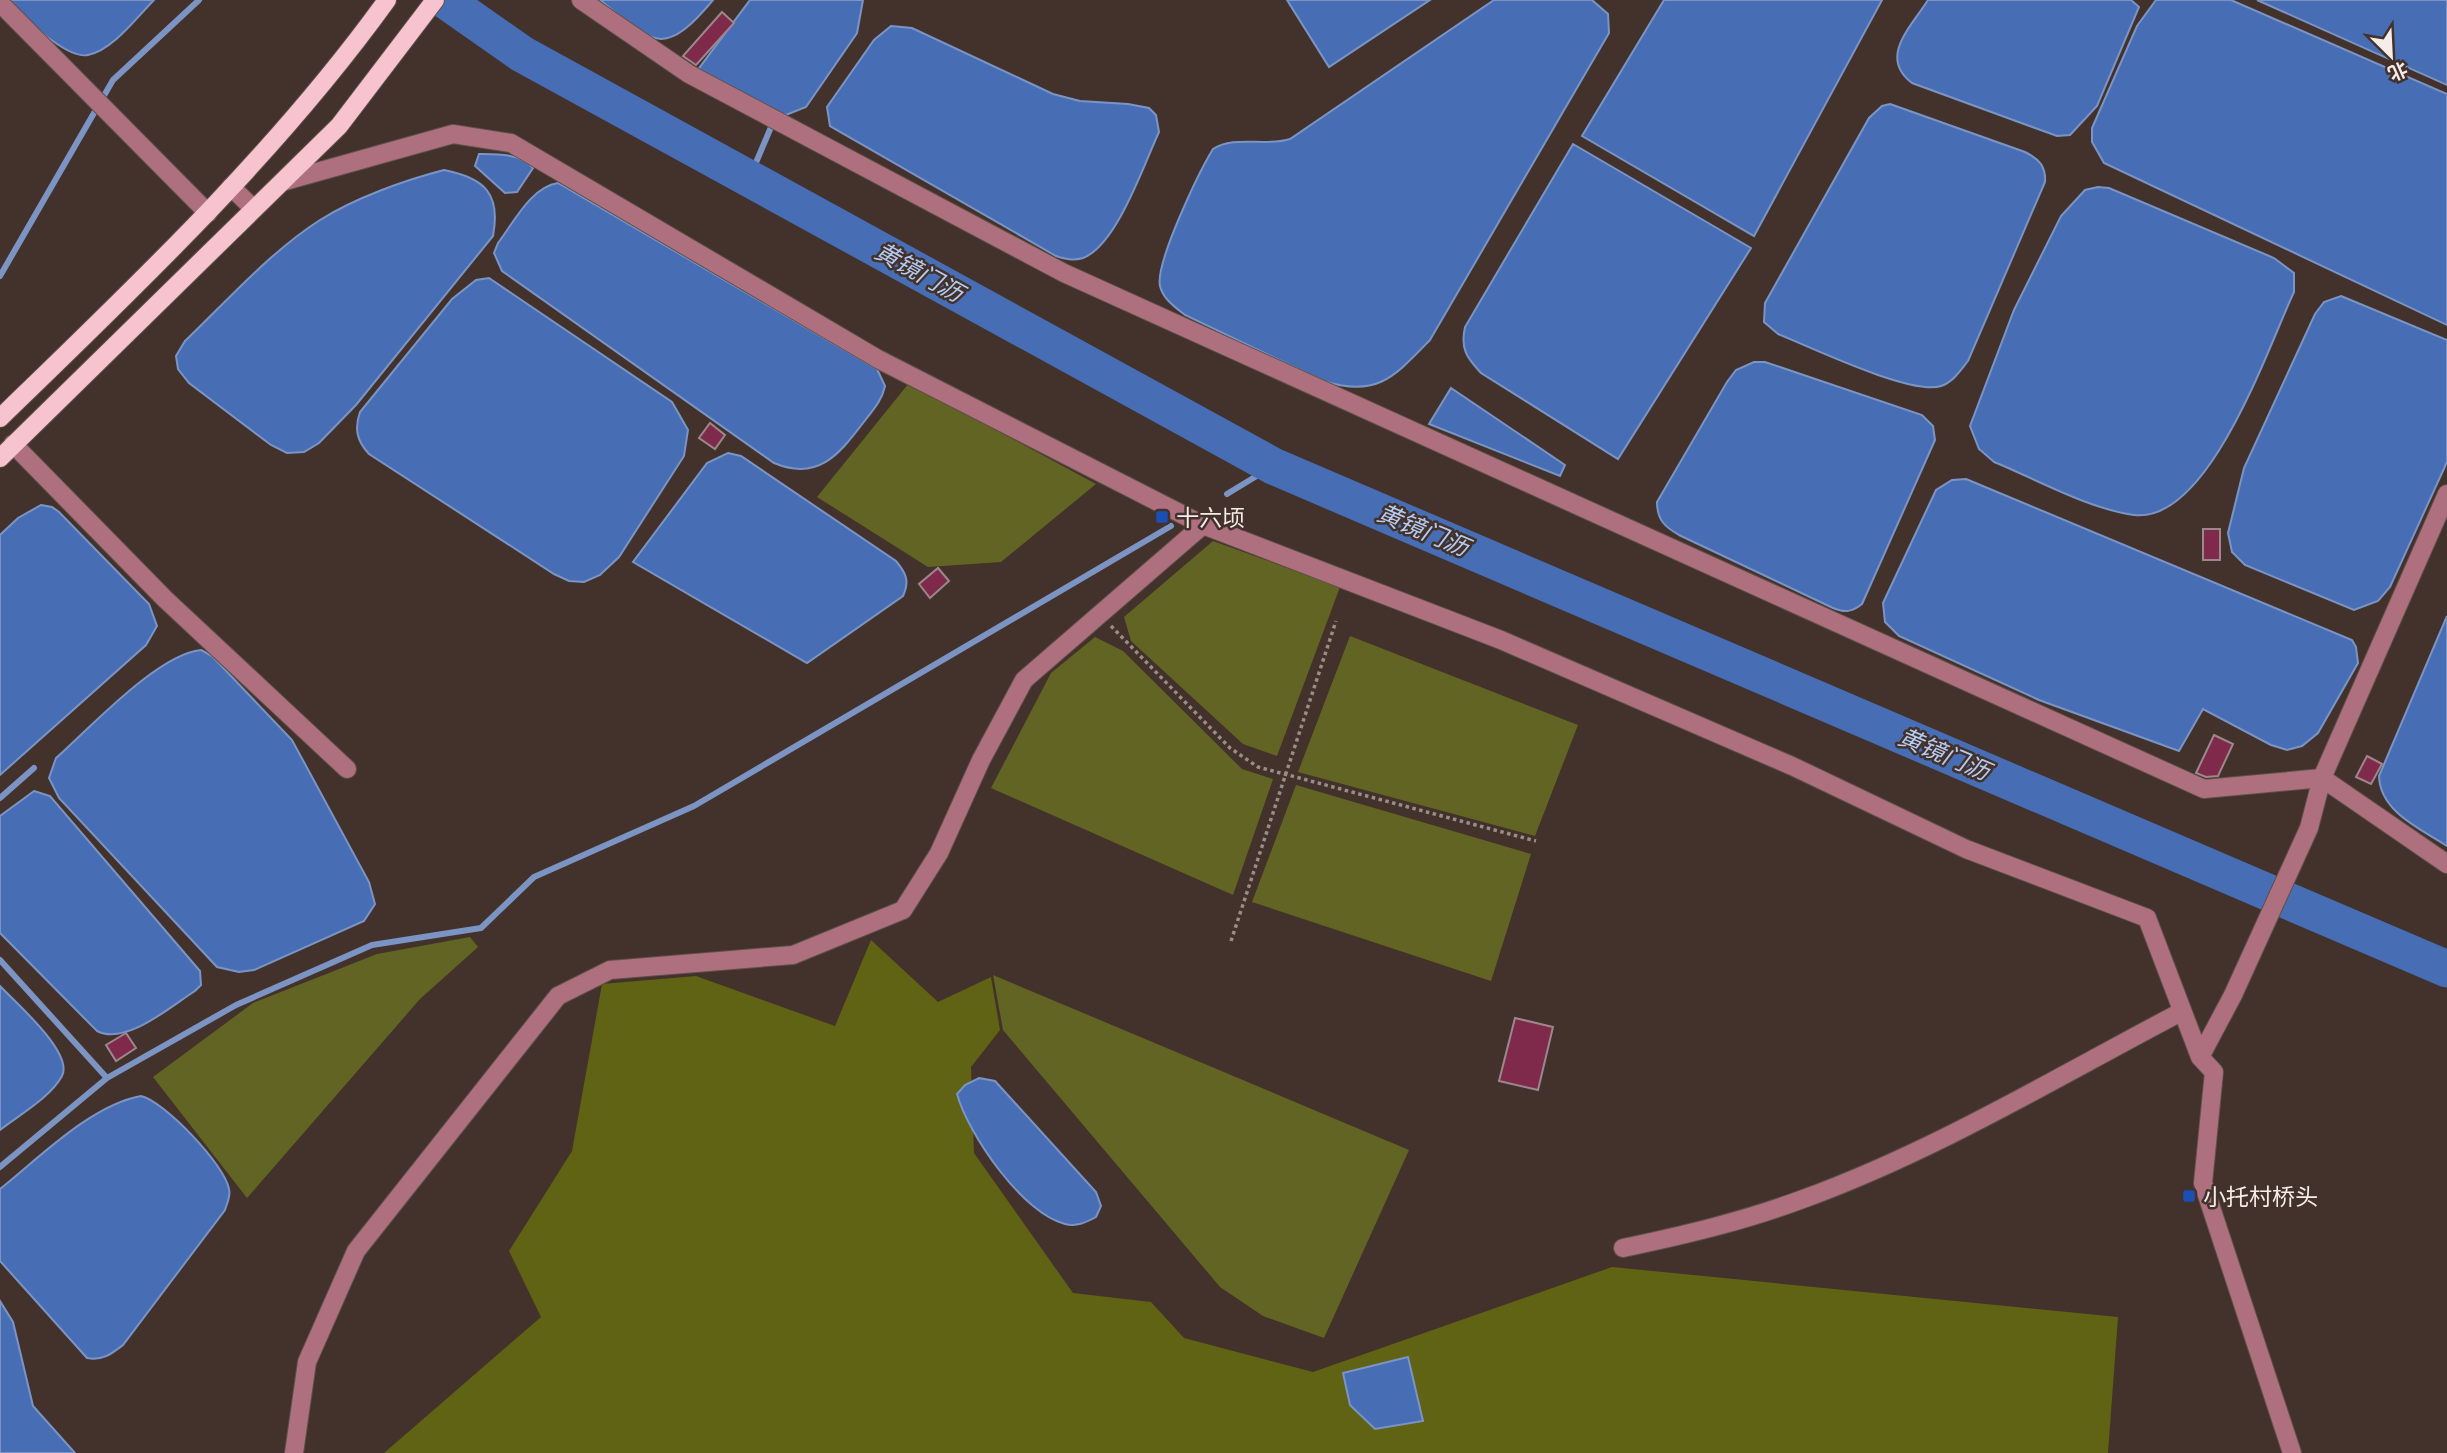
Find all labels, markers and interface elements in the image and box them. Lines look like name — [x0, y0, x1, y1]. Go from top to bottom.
north arrow — [2356, 21, 2426, 91]
text: 北 — [2385, 58, 2411, 85]
water label: 黄镜门沥 — [870, 236, 972, 310]
water label: 黄镜门沥 — [1373, 498, 1477, 564]
place label: 十六顷 — [1176, 504, 1245, 531]
marker: 十六顷 — [1154, 509, 1170, 525]
water label: 黄镜门沥 — [1894, 722, 1998, 788]
place label: 小托村桥头 — [2203, 1183, 2318, 1210]
marker: 小托村桥头 — [2181, 1188, 2197, 1204]

